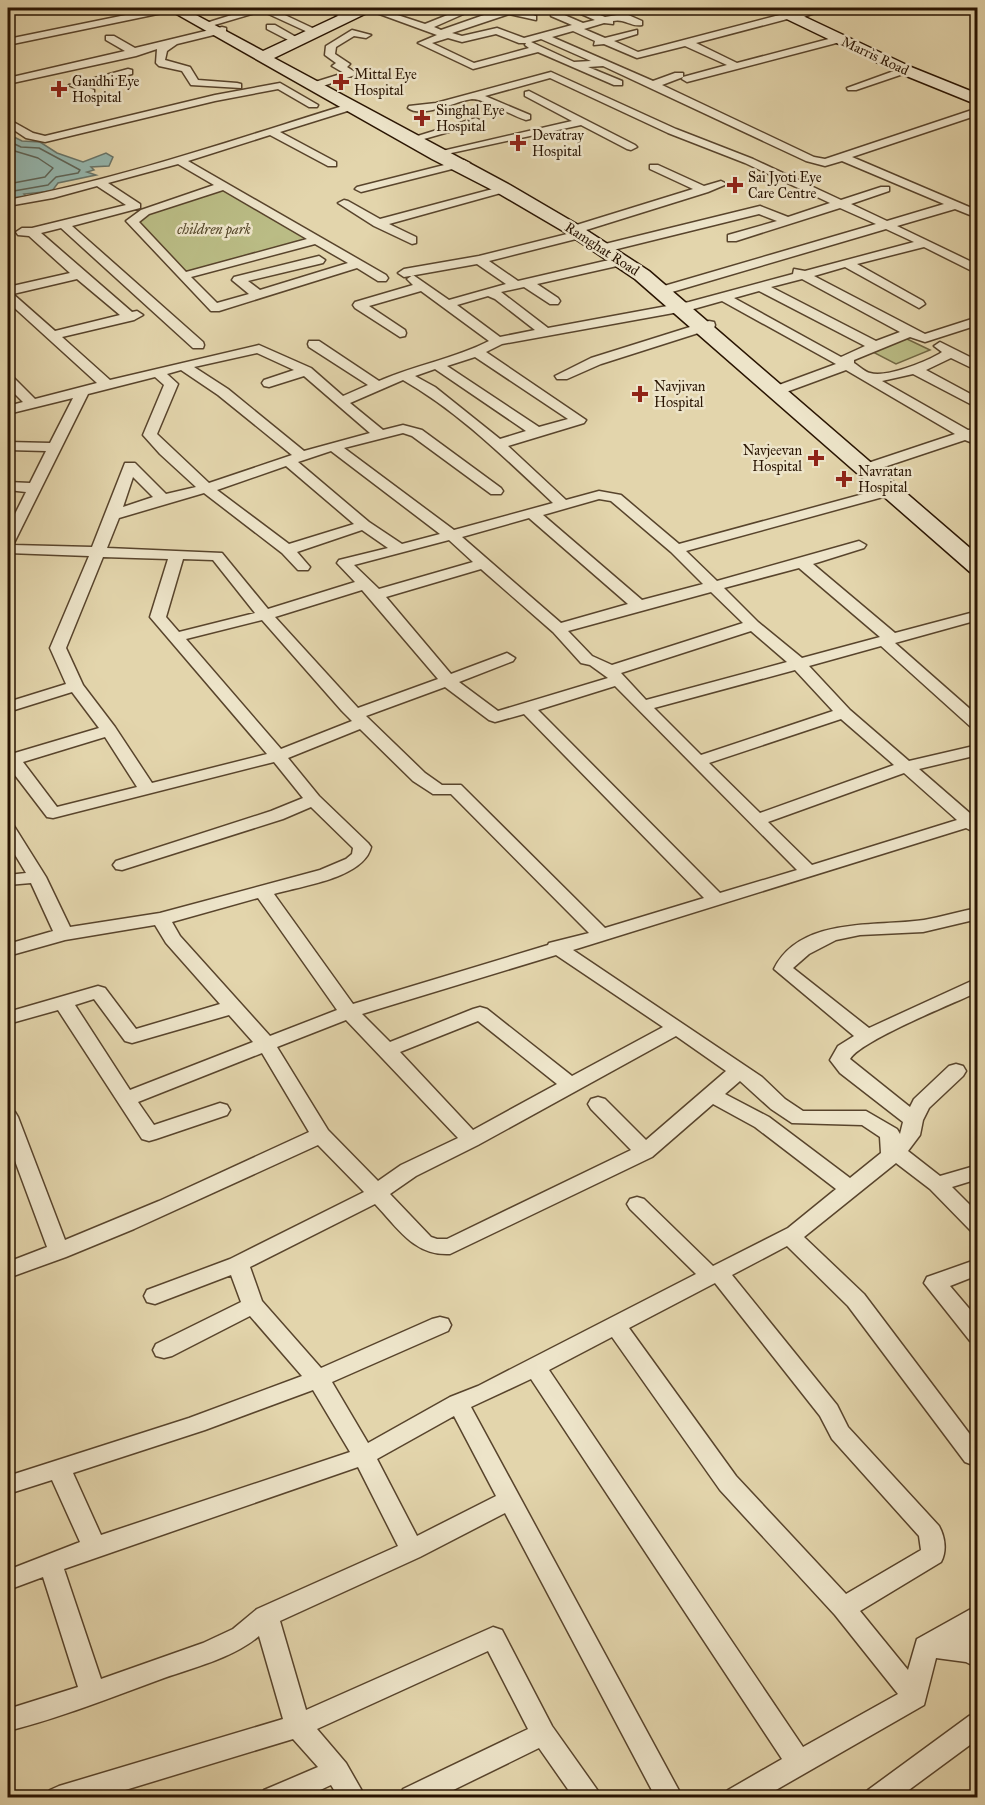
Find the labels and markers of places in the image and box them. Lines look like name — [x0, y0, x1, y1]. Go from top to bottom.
place label: Mittal Eye Hospital — [354, 66, 417, 99]
place label: Gandhi Eye Hospital — [72, 73, 140, 106]
marker: Mittal Eye Hospital — [332, 73, 350, 91]
marker: Gandhi Eye Hospital — [50, 80, 68, 98]
place label: Singhal Eye Hospital — [436, 102, 505, 135]
marker: Singhal Eye Hospital — [413, 109, 431, 127]
place label: Devatray Hospital — [532, 127, 584, 160]
marker: Devatray Hospital — [509, 134, 527, 152]
place label: Sai Jyoti Eye Care Centre — [748, 169, 822, 202]
marker: Sai Jyoti Eye Care Centre — [726, 176, 744, 194]
place label: Navjivan Hospital — [654, 378, 706, 411]
marker: Navjivan Hospital — [631, 385, 649, 403]
place label: Navjeevan Hospital — [743, 442, 802, 475]
marker: Navjeevan Hospital — [807, 449, 825, 467]
place label: Navratan Hospital — [858, 463, 912, 496]
marker: Navratan Hospital — [835, 470, 853, 488]

